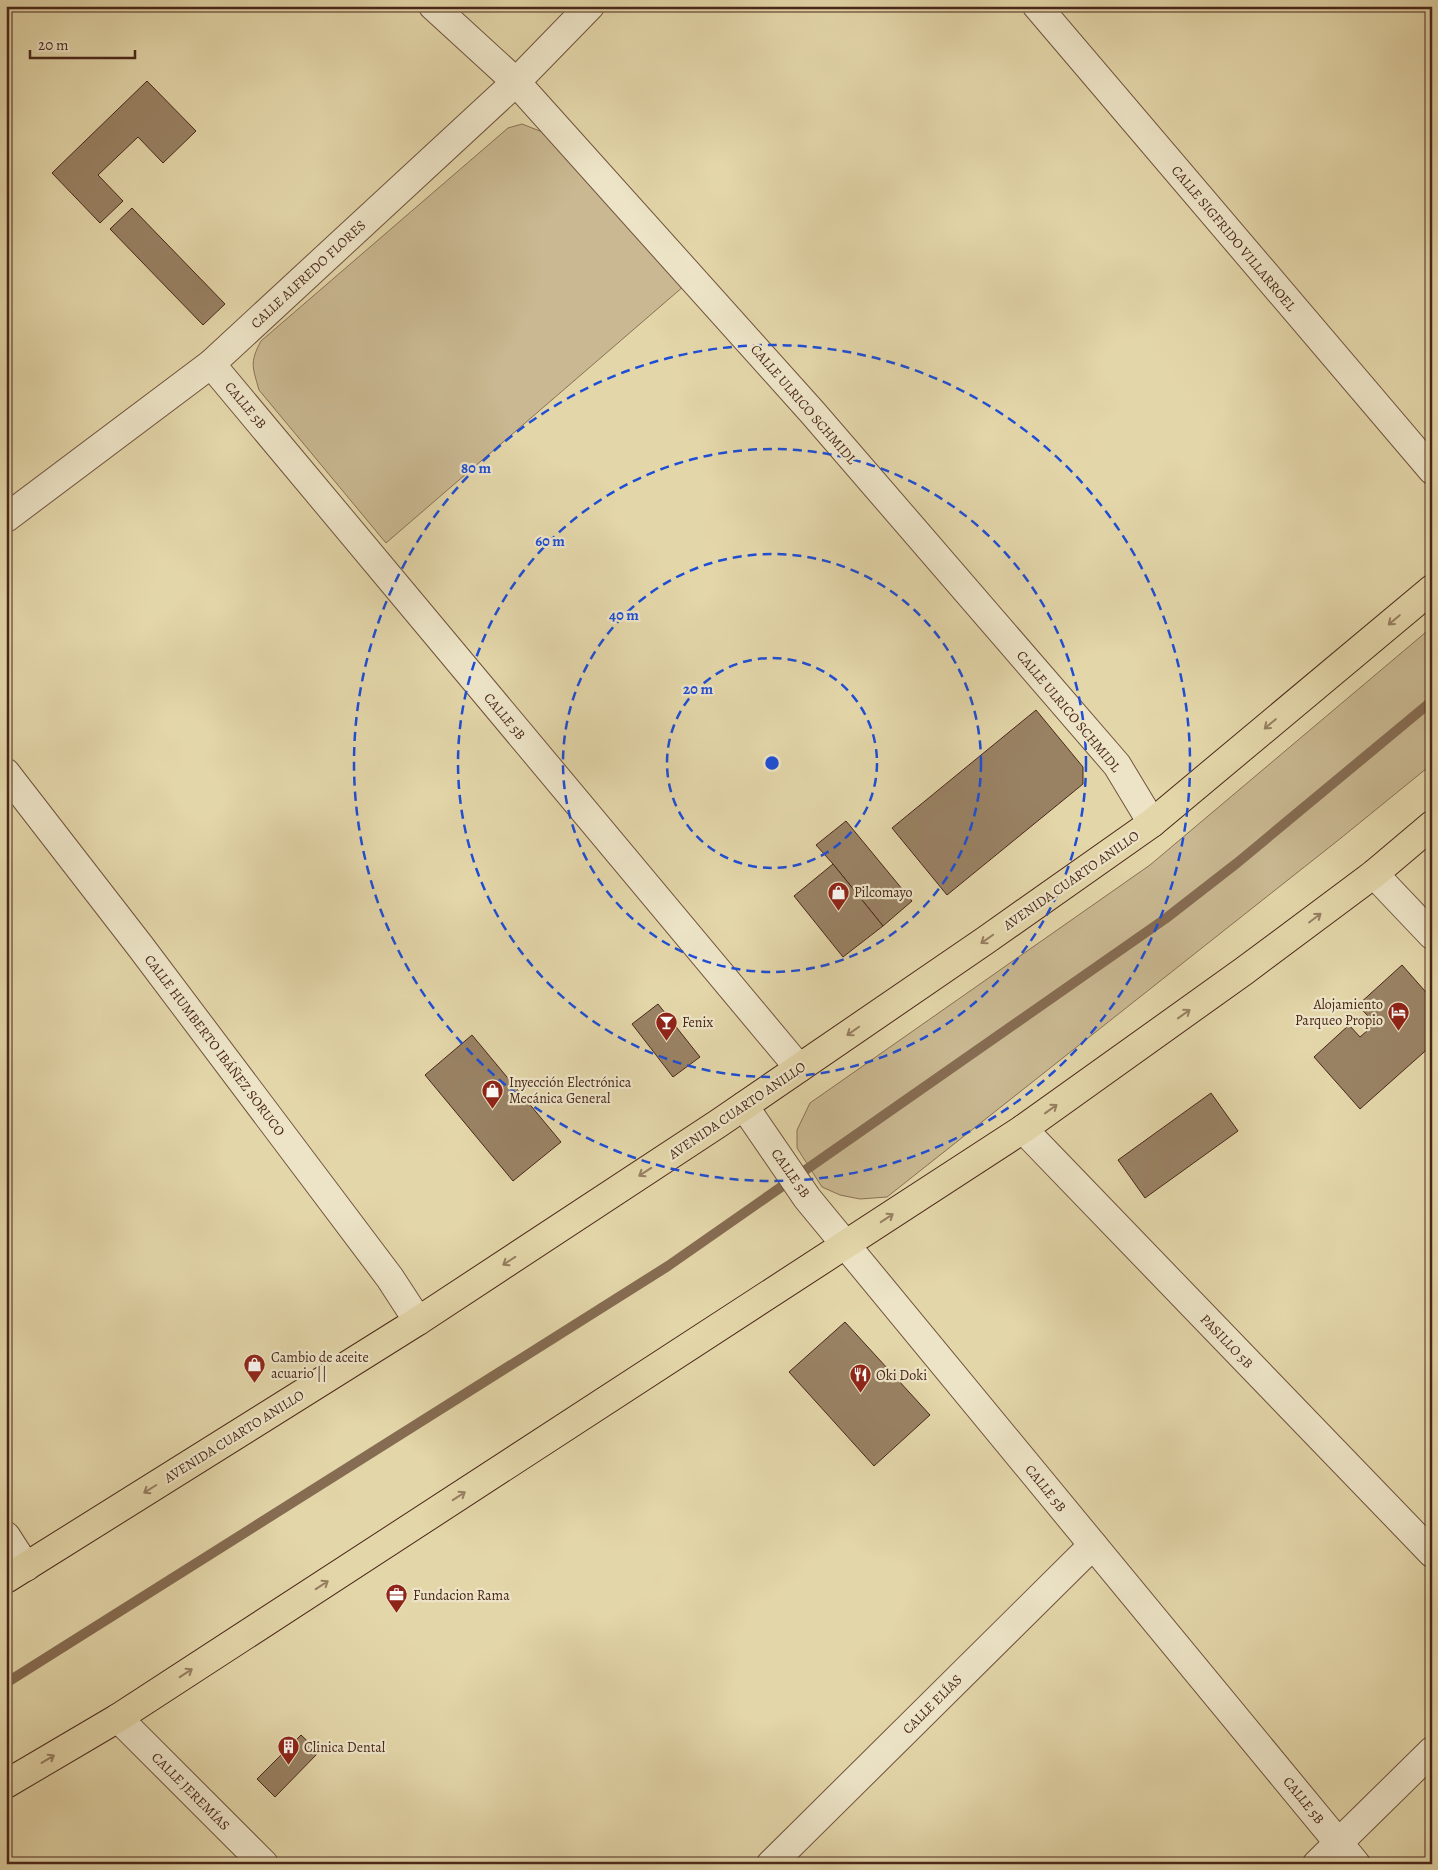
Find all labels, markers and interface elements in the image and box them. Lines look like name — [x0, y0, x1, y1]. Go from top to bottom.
scale bar — [30, 28, 135, 60]
text: 20 m — [38, 35, 69, 55]
street label: CALLE SIGFRIDO VILLARROEL — [1167, 162, 1301, 316]
street label: CALLE ALFREDO FLORES — [247, 216, 370, 333]
street label: CALLE ULRICO SCHMIDL — [746, 340, 862, 469]
street label: CALLE 5B — [220, 378, 271, 433]
text: 80 m — [461, 458, 491, 478]
text: 60 m — [535, 531, 565, 551]
text: 40 m — [609, 605, 639, 625]
one-way arrow — [1388, 615, 1401, 626]
street label: CALLE ULRICO SCHMIDL — [1012, 647, 1126, 777]
text: 20 m — [683, 679, 713, 699]
street label: CALLE 5B — [479, 689, 530, 744]
one-way arrow — [1263, 719, 1276, 730]
centre of rings — [763, 754, 781, 772]
street label: AVENIDA CUARTO ANILLO — [999, 826, 1143, 935]
shop icon: Pilcomayo — [826, 880, 850, 911]
place label: Pilcomayo — [854, 883, 913, 902]
one-way arrow — [1308, 913, 1322, 923]
one-way arrow — [980, 934, 994, 944]
street label: CALLE HUMBERTO IBÁÑEZ SORUCO — [140, 951, 289, 1140]
place label: Alojamiento Parqueo Propio — [1295, 995, 1383, 1030]
hotel icon: Alojamiento Parqueo Propio — [1387, 1000, 1411, 1031]
one-way arrow — [1176, 1009, 1190, 1019]
bar icon: Fenix — [654, 1010, 678, 1041]
place label: Fenix — [682, 1013, 713, 1032]
one-way arrow — [846, 1026, 860, 1036]
street label: AVENIDA CUARTO ANILLO — [664, 1057, 810, 1164]
place label: Inyección Electrónica Mecánica General — [509, 1073, 632, 1108]
shop icon: Inyección Electrónica Mecánica General — [481, 1078, 505, 1109]
one-way arrow — [1044, 1103, 1057, 1114]
street label: CALLE 5B — [767, 1145, 814, 1202]
one-way arrow — [638, 1167, 652, 1177]
one-way arrow — [879, 1212, 893, 1222]
one-way arrow — [502, 1256, 516, 1266]
street label: PASILLO 5B — [1196, 1310, 1257, 1373]
place label: Cambio de aceite acuario || — [271, 1348, 369, 1383]
shop icon: Cambio de aceite acuario || — [243, 1353, 267, 1384]
restaurant icon: Oki Doki — [848, 1363, 872, 1394]
place label: Oki Doki — [876, 1366, 927, 1385]
street label: AVENIDA CUARTO ANILLO — [160, 1385, 308, 1488]
street label: CALLE 5B — [1021, 1461, 1071, 1516]
one-way arrow — [144, 1484, 158, 1494]
one-way arrow — [451, 1491, 465, 1501]
one-way arrow — [315, 1579, 329, 1589]
office icon: Fundacion Rama — [385, 1583, 409, 1614]
place label: Fundacion Rama — [413, 1586, 510, 1605]
one-way arrow — [179, 1668, 193, 1678]
street label: CALLE ELÍAS — [898, 1670, 966, 1738]
building icon: Clinica Dental — [276, 1735, 300, 1766]
place label: Clinica Dental — [304, 1738, 386, 1757]
street label: CALLE JEREMÍAS — [147, 1748, 234, 1835]
one-way arrow — [41, 1753, 55, 1763]
street label: CALLE 5B — [1279, 1773, 1329, 1828]

